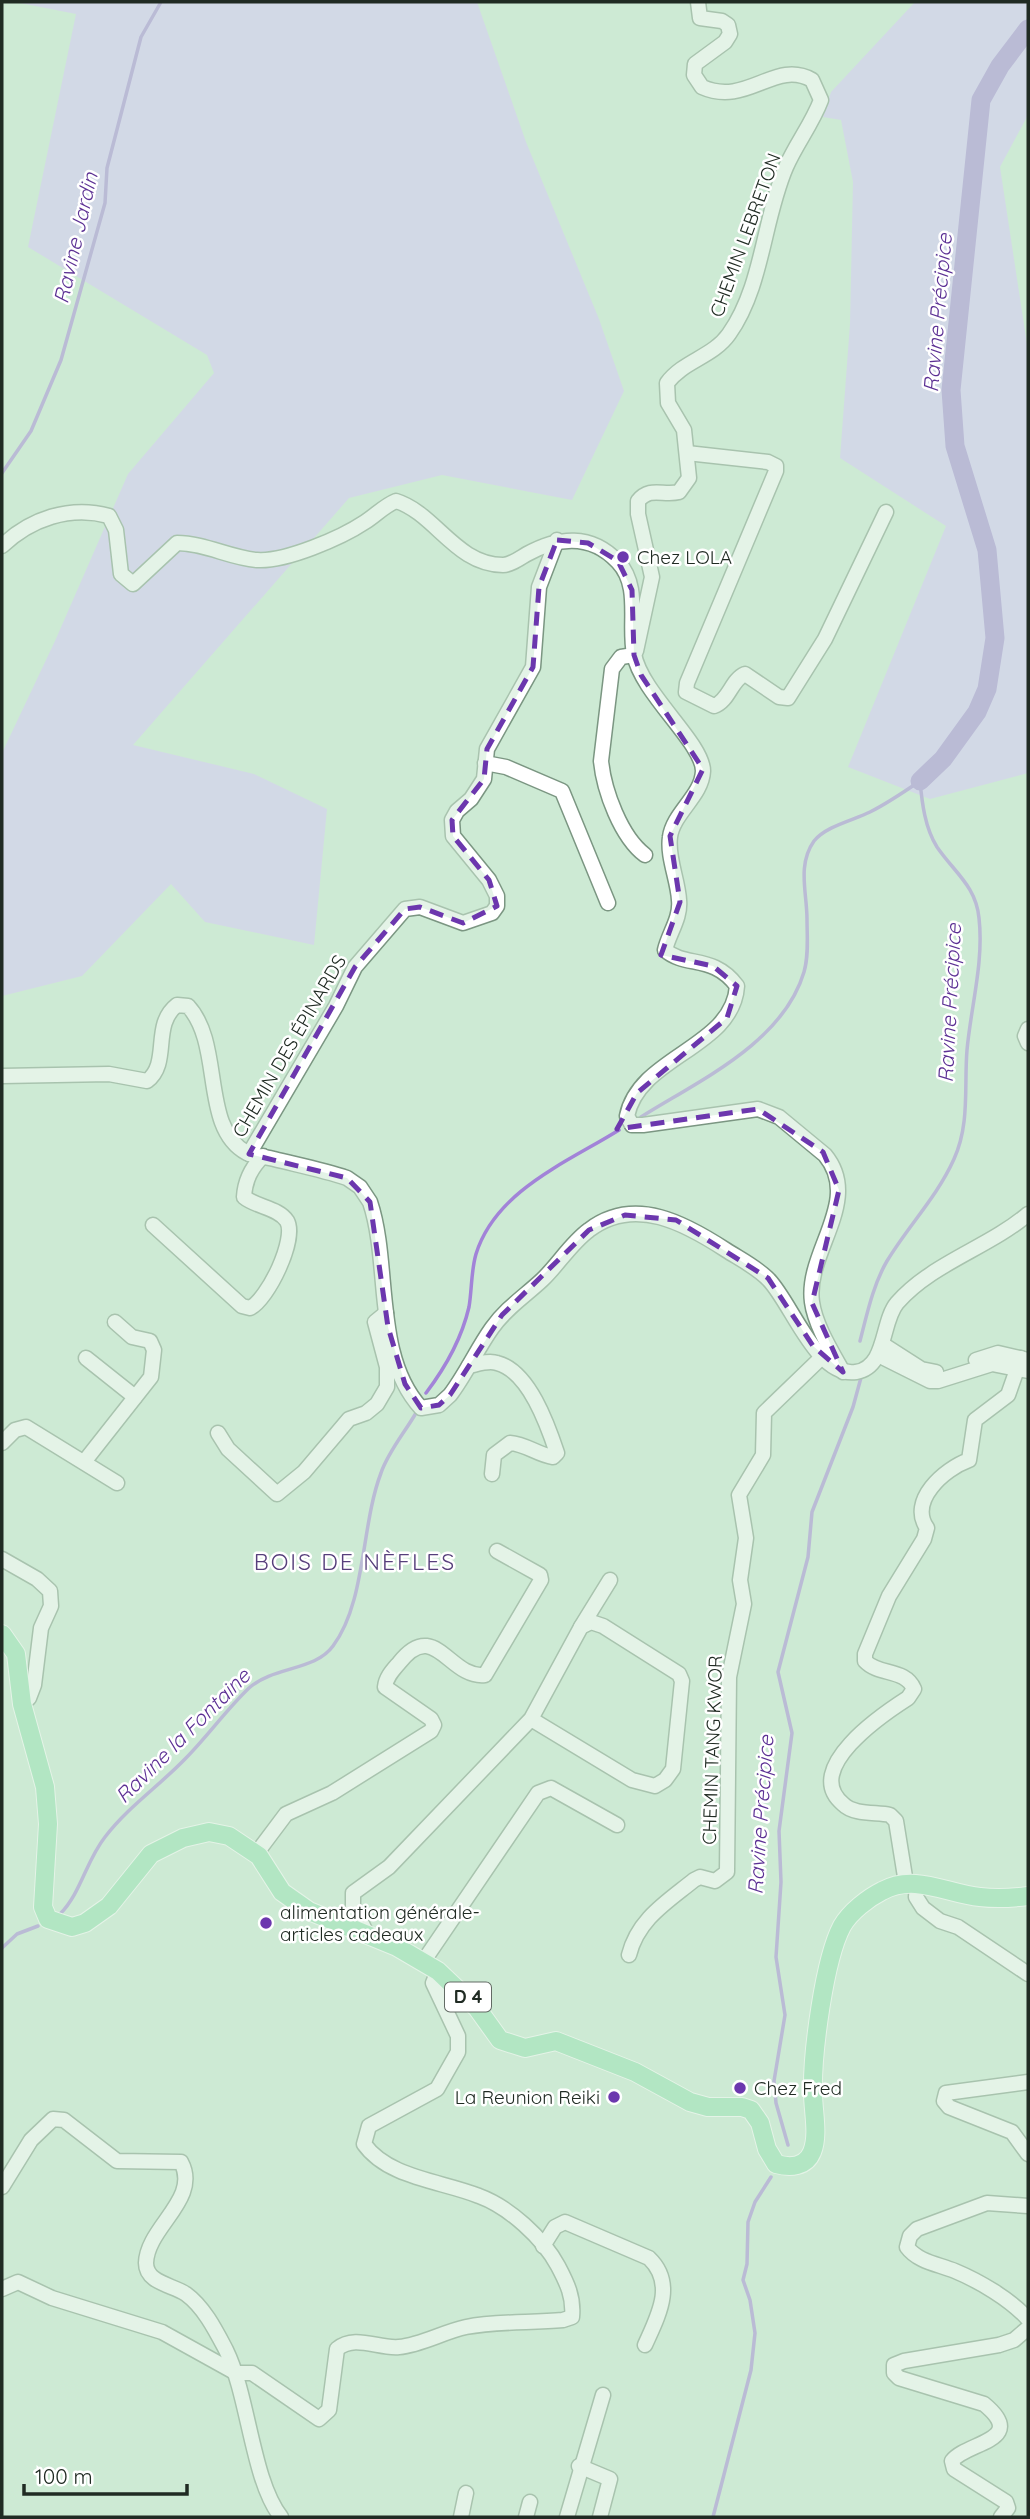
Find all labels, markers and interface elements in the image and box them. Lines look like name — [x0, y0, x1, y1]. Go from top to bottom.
street label: CHEMIN LEBRETON — [704, 150, 786, 320]
water label: Ravine Jardin — [47, 169, 103, 306]
water label: Ravine Précipice — [917, 231, 957, 393]
place label: Chez LOLA — [637, 545, 732, 569]
marker: Chez LOLA — [615, 549, 631, 565]
water label: Ravine Précipice — [932, 922, 966, 1083]
street label: CHEMIN DES ÉPINARDS — [227, 950, 351, 1142]
district label: BOIS DE NÈFLES — [254, 1547, 456, 1576]
street label: CHEMIN TANG KWOR — [697, 1655, 727, 1845]
water label: Ravine la Fontaine — [109, 1662, 256, 1808]
water label: Ravine Précipice — [741, 1733, 779, 1895]
place label: alimentation générale- articles cadeaux — [280, 1900, 480, 1946]
marker: alimentation générale- articles cadeaux — [258, 1915, 274, 1931]
road number: D 4 — [445, 1982, 491, 2011]
place label: Chez Fred — [754, 2076, 842, 2100]
marker: Chez Fred — [732, 2080, 748, 2096]
place label: La Reunion Reiki — [455, 2085, 600, 2109]
marker: La Reunion Reiki — [606, 2089, 622, 2105]
scale bar — [24, 2452, 187, 2496]
text: 100 m — [35, 2463, 93, 2489]

